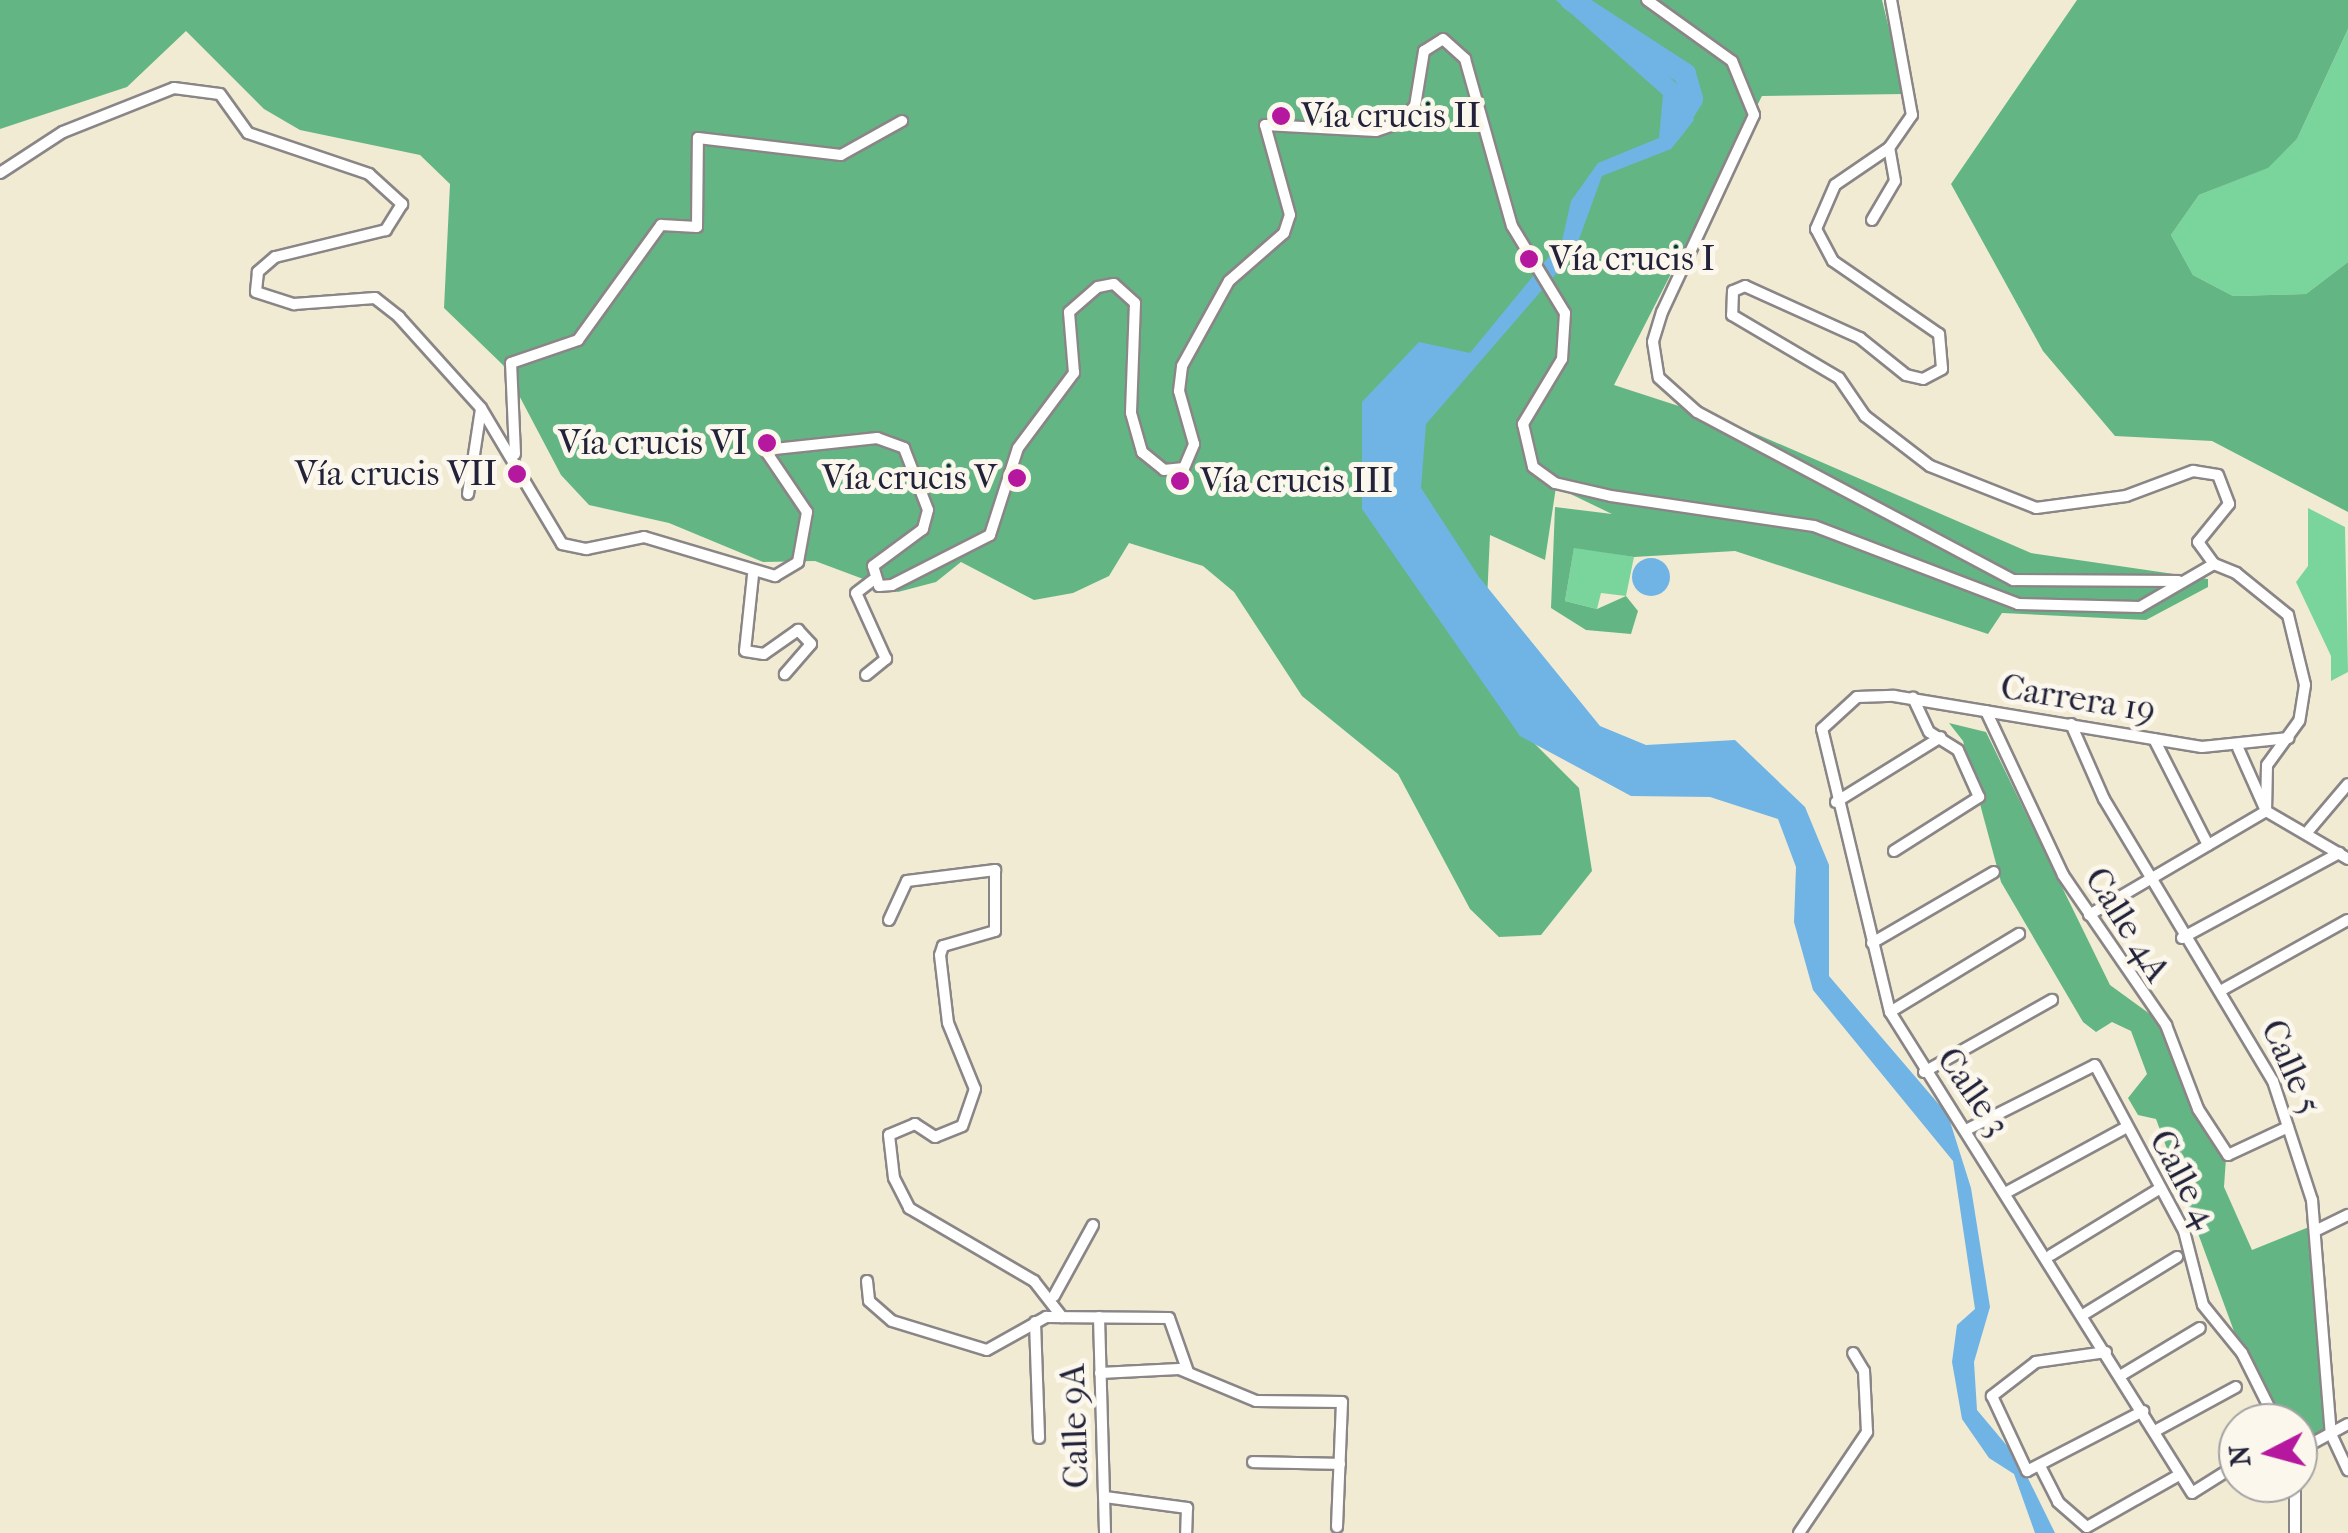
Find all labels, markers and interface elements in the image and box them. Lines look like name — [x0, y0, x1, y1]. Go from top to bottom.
place label: Vía crucis II — [1301, 95, 1481, 137]
marker: Vía crucis II — [1270, 105, 1292, 127]
place label: Vía crucis I — [1549, 238, 1715, 280]
marker: Vía crucis I — [1518, 248, 1540, 270]
place label: Vía crucis VI — [558, 422, 747, 464]
marker: Vía crucis VI — [756, 432, 778, 454]
place label: Vía crucis VII — [294, 453, 497, 495]
place label: Vía crucis V — [822, 457, 997, 499]
place label: Vía crucis III — [1200, 460, 1393, 502]
marker: Vía crucis VII — [506, 463, 528, 485]
marker: Vía crucis V — [1006, 467, 1028, 489]
marker: Vía crucis III — [1169, 470, 1191, 492]
street label: Carrera 19 — [1998, 666, 2158, 732]
street label: Calle 4A — [2076, 860, 2178, 990]
street label: Calle 5 — [2252, 1013, 2330, 1121]
street label: Calle 3 — [1928, 1040, 2018, 1144]
street label: Calle 4 — [2140, 1123, 2226, 1235]
street label: Calle 9A — [1052, 1363, 1098, 1489]
north arrow — [2218, 1403, 2318, 1503]
text: N — [2222, 1444, 2257, 1468]

